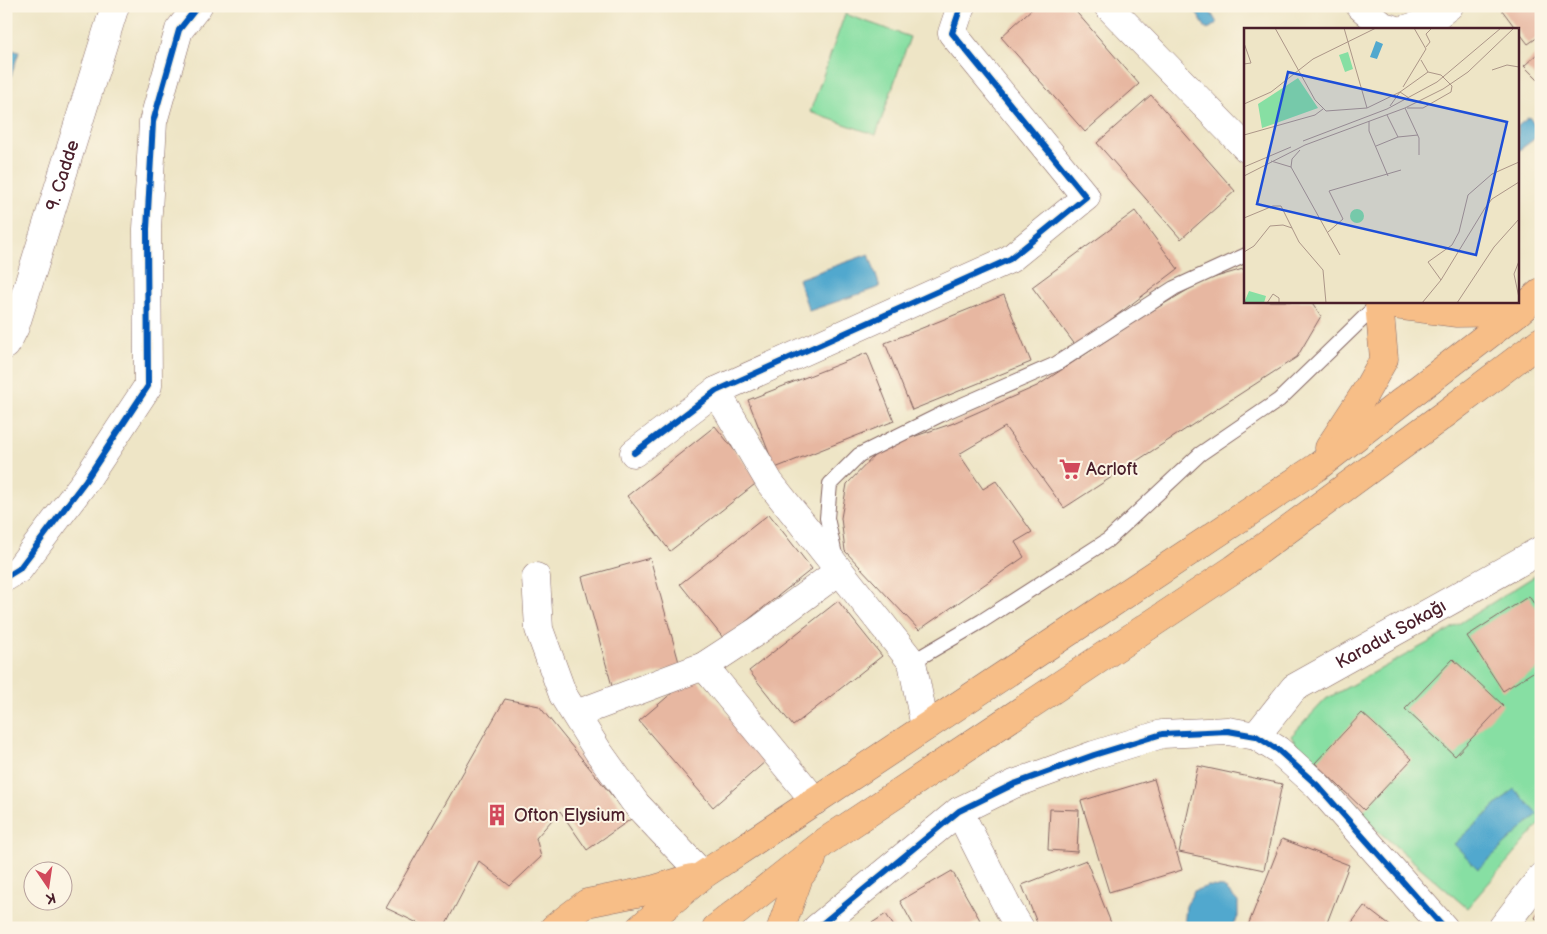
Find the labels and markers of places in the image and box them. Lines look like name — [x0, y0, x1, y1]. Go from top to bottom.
supermarket icon: Acrloft — [1057, 456, 1083, 482]
place label: Acrloft — [1086, 459, 1138, 480]
building icon: Ofton Elysium — [484, 802, 510, 828]
place label: Ofton Elysium — [514, 805, 625, 826]

